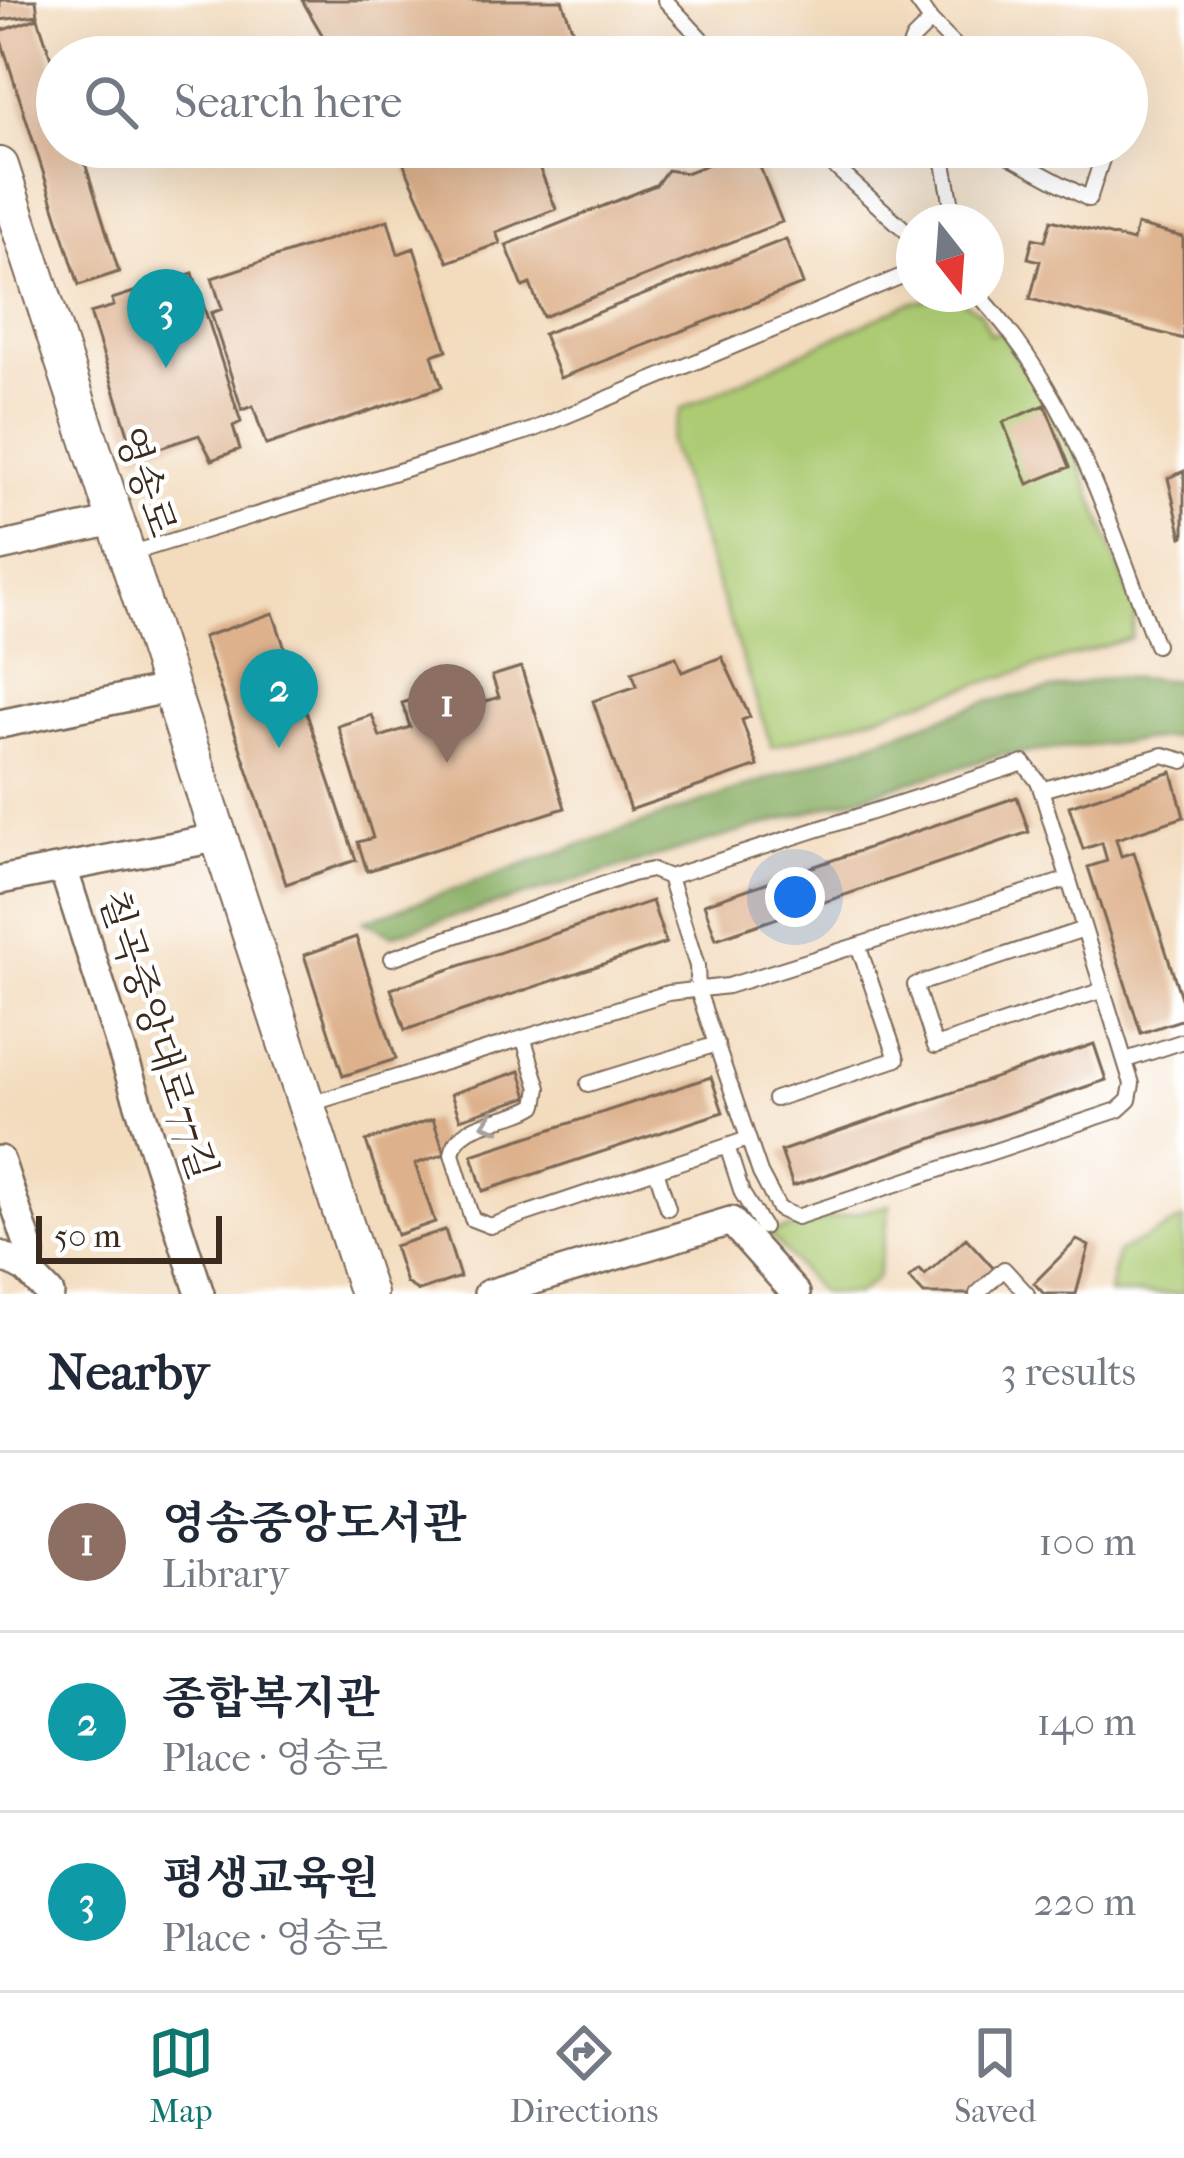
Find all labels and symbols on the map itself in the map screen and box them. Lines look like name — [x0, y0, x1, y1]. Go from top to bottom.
north arrow — [896, 204, 1004, 312]
pin: 3 — [127, 269, 205, 368]
street label: 영송로 — [106, 421, 186, 543]
pin: 2 — [240, 649, 318, 748]
pin: 1 — [408, 664, 486, 763]
your location — [765, 867, 825, 927]
street label: 칠곡중앙대로77길 — [90, 885, 226, 1185]
one-way arrow — [480, 1108, 501, 1133]
scale bar — [36, 1210, 222, 1263]

